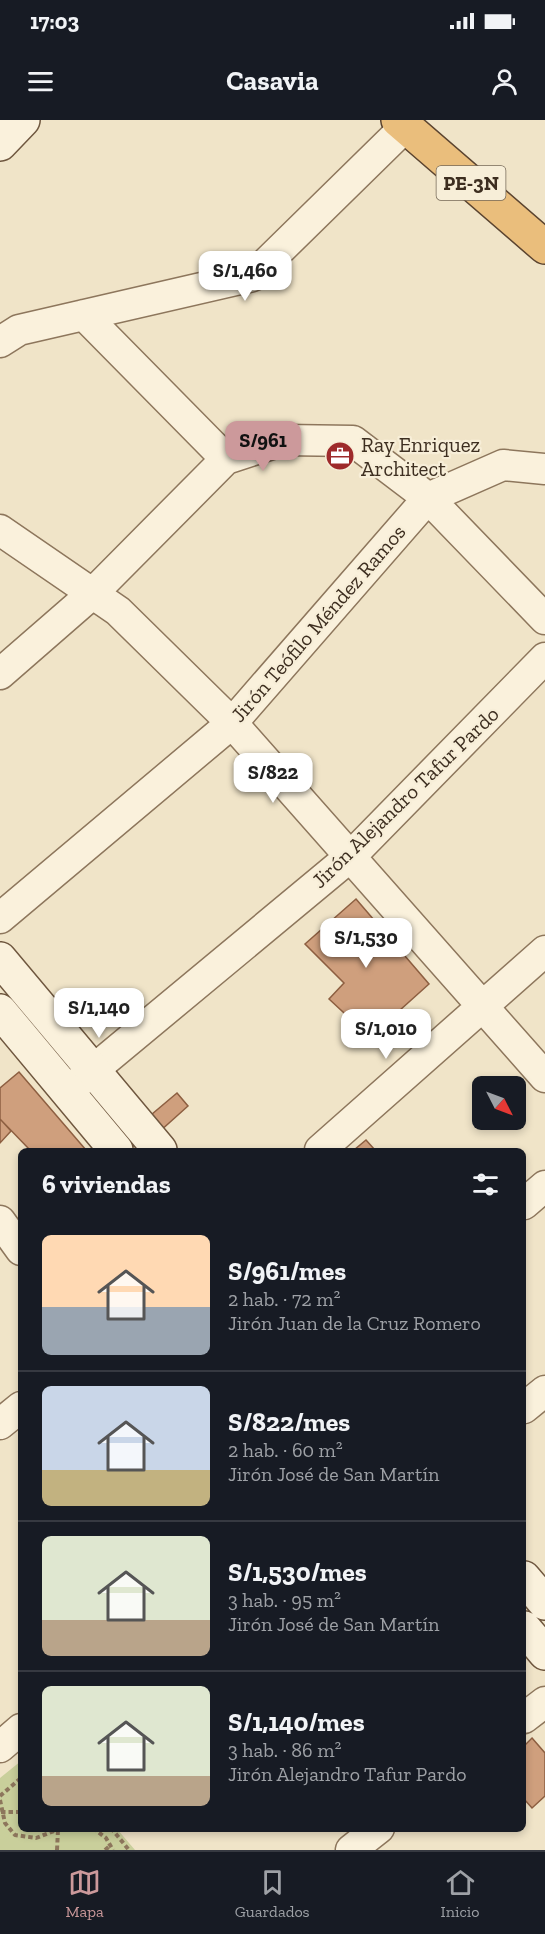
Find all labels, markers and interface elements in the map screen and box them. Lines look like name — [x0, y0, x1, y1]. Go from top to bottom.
text: 17:03 — [30, 8, 79, 35]
icon: menu — [24, 65, 57, 98]
text: Casavia — [226, 65, 319, 97]
icon: person — [488, 65, 521, 98]
road number: PE-3N — [436, 166, 506, 200]
pin: S/1,460 — [190, 251, 300, 302]
text: S/1,460 — [213, 258, 277, 282]
pin: S/961 — [221, 421, 305, 472]
text: S/961 — [239, 428, 287, 452]
place label: Ray Enriquez Architect — [361, 432, 481, 481]
office icon: Ray Enriquez Architect — [324, 440, 356, 472]
street label: Jirón Teófilo Méndez Ramos — [225, 519, 411, 727]
street label: Jirón Alejandro Tafur Pardo — [306, 701, 504, 894]
pin: S/822 — [231, 753, 315, 804]
text: S/822 — [248, 760, 298, 784]
pin: S/1,530 — [311, 918, 421, 969]
text: S/1,530 — [334, 925, 398, 949]
pin: S/1,140 — [44, 988, 154, 1039]
text: S/1,140 — [68, 995, 130, 1019]
pin: S/1,010 — [331, 1009, 441, 1060]
text: S/1,010 — [355, 1016, 417, 1040]
north arrow — [472, 1076, 526, 1130]
map controls — [472, 1076, 526, 1130]
text: 6 viviendas — [42, 1168, 171, 1200]
icon: filters — [469, 1168, 502, 1201]
text: S/961/mes — [228, 1255, 346, 1287]
icon: home — [90, 1259, 162, 1331]
text: 2 hab. · 72 m² — [228, 1287, 340, 1311]
text: Jirón Juan de la Cruz Romero — [228, 1311, 481, 1335]
text: S/822/mes — [228, 1406, 350, 1438]
icon: home — [90, 1410, 162, 1482]
text: 2 hab. · 60 m² — [228, 1438, 343, 1462]
text: Jirón José de San Martín — [228, 1462, 439, 1486]
text: S/1,530/mes — [228, 1556, 367, 1588]
icon: home — [90, 1560, 162, 1632]
text: 3 hab. · 95 m² — [228, 1588, 341, 1612]
text: Jirón José de San Martín — [228, 1612, 439, 1636]
text: S/1,140/mes — [228, 1706, 365, 1738]
icon: home — [90, 1710, 162, 1782]
text: 3 hab. · 86 m² — [228, 1738, 341, 1762]
text: Jirón Alejandro Tafur Pardo — [228, 1762, 466, 1786]
tab: Mapa — [65, 1866, 104, 1921]
tab: Guardados — [235, 1866, 310, 1921]
tab: Inicio — [441, 1866, 479, 1921]

